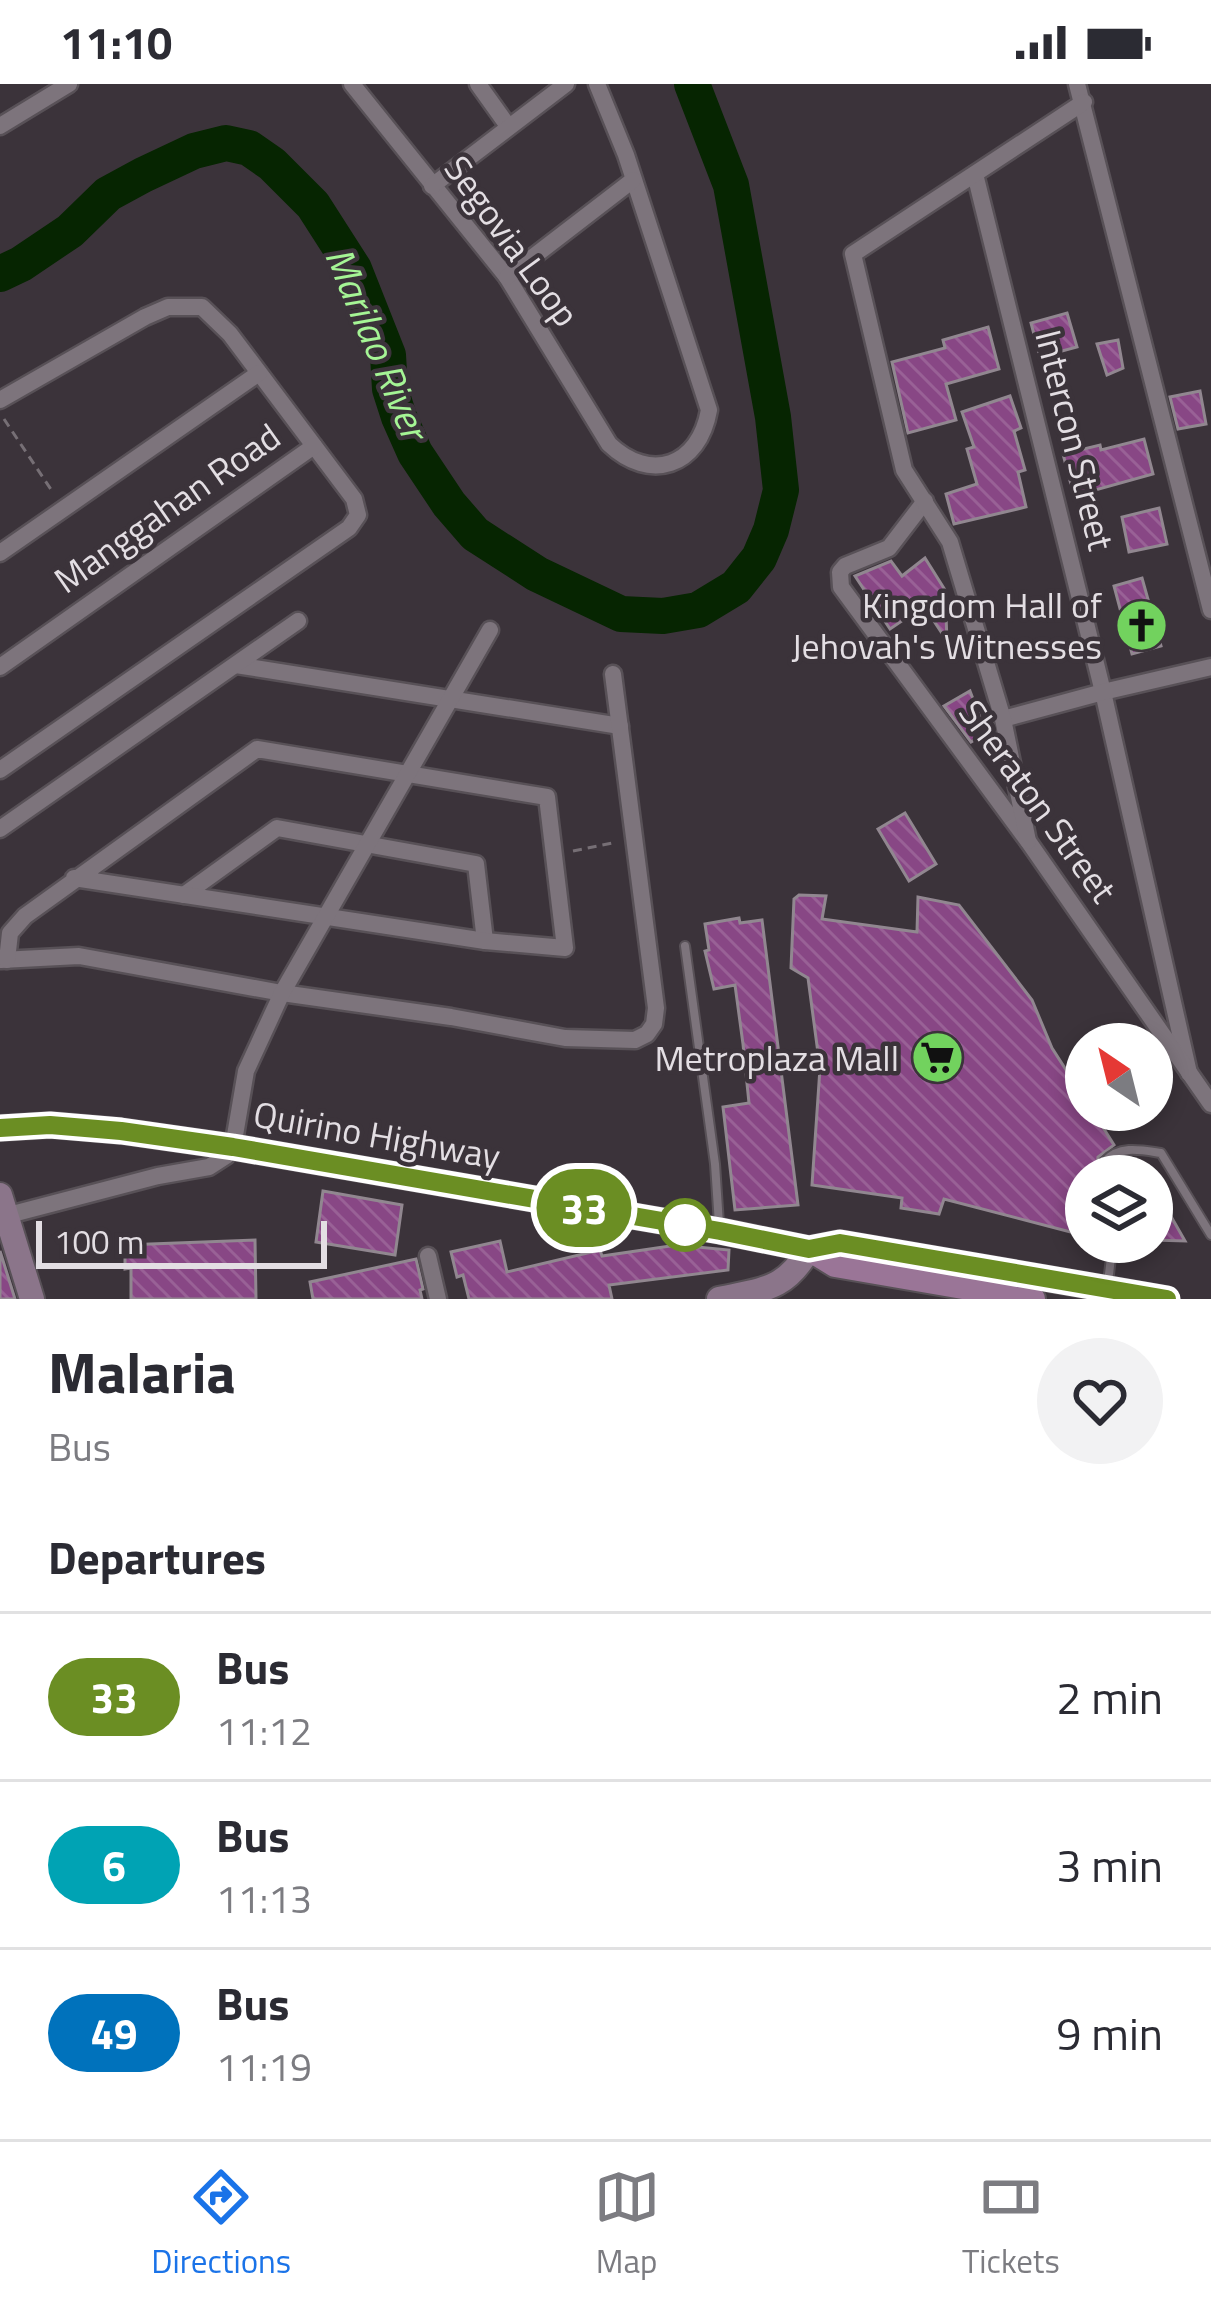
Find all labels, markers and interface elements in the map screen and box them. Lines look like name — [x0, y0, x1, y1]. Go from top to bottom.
text: 11:10 — [60, 8, 172, 76]
street label: Segovia Loop — [431, 144, 593, 338]
water label: Marilao River — [311, 238, 446, 452]
street label: Intercon Street — [1022, 324, 1130, 556]
street label: Manggahan Road — [42, 409, 291, 606]
place label: Kingdom Hall of Jehovah's Witnesses — [791, 577, 1102, 673]
church icon: Kingdom Hall of Jehovah's Witnesses — [1113, 598, 1169, 654]
street label: Sheraton Street — [946, 688, 1131, 914]
north arrow — [1065, 1023, 1173, 1131]
map controls — [1065, 1023, 1173, 1263]
place label: Metroplaza Mall — [655, 1030, 899, 1085]
supermarket icon: Metroplaza Mall — [910, 1030, 966, 1086]
street label: Quirino Highway — [249, 1086, 505, 1183]
button: layers — [1065, 1155, 1173, 1263]
line badge: 33 — [530, 1169, 638, 1247]
text: 33 — [560, 1176, 608, 1240]
unlabelled marker — [660, 1200, 710, 1250]
scale bar — [36, 1215, 327, 1268]
text: 100 m — [54, 1217, 144, 1267]
text: Malaria — [48, 1328, 236, 1415]
button: heart — [1037, 1338, 1163, 1464]
text: Bus — [48, 1417, 111, 1476]
text: Departures — [48, 1523, 266, 1591]
text: Bus — [216, 1633, 290, 1701]
text: 2 min — [1056, 1663, 1163, 1731]
text: 33 — [90, 1665, 138, 1729]
text: 11:12 — [216, 1701, 312, 1760]
text: Bus — [216, 1801, 290, 1869]
text: 3 min — [1056, 1831, 1163, 1899]
text: 6 — [102, 1833, 126, 1897]
text: 11:13 — [216, 1869, 312, 1928]
text: Bus — [216, 1969, 290, 2037]
text: 9 min — [1056, 1999, 1163, 2067]
text: 49 — [90, 2001, 138, 2065]
text: 11:19 — [216, 2037, 312, 2096]
tab: Directions — [151, 2164, 291, 2286]
tab: Map — [594, 2164, 660, 2286]
tab: Tickets — [962, 2164, 1060, 2286]

